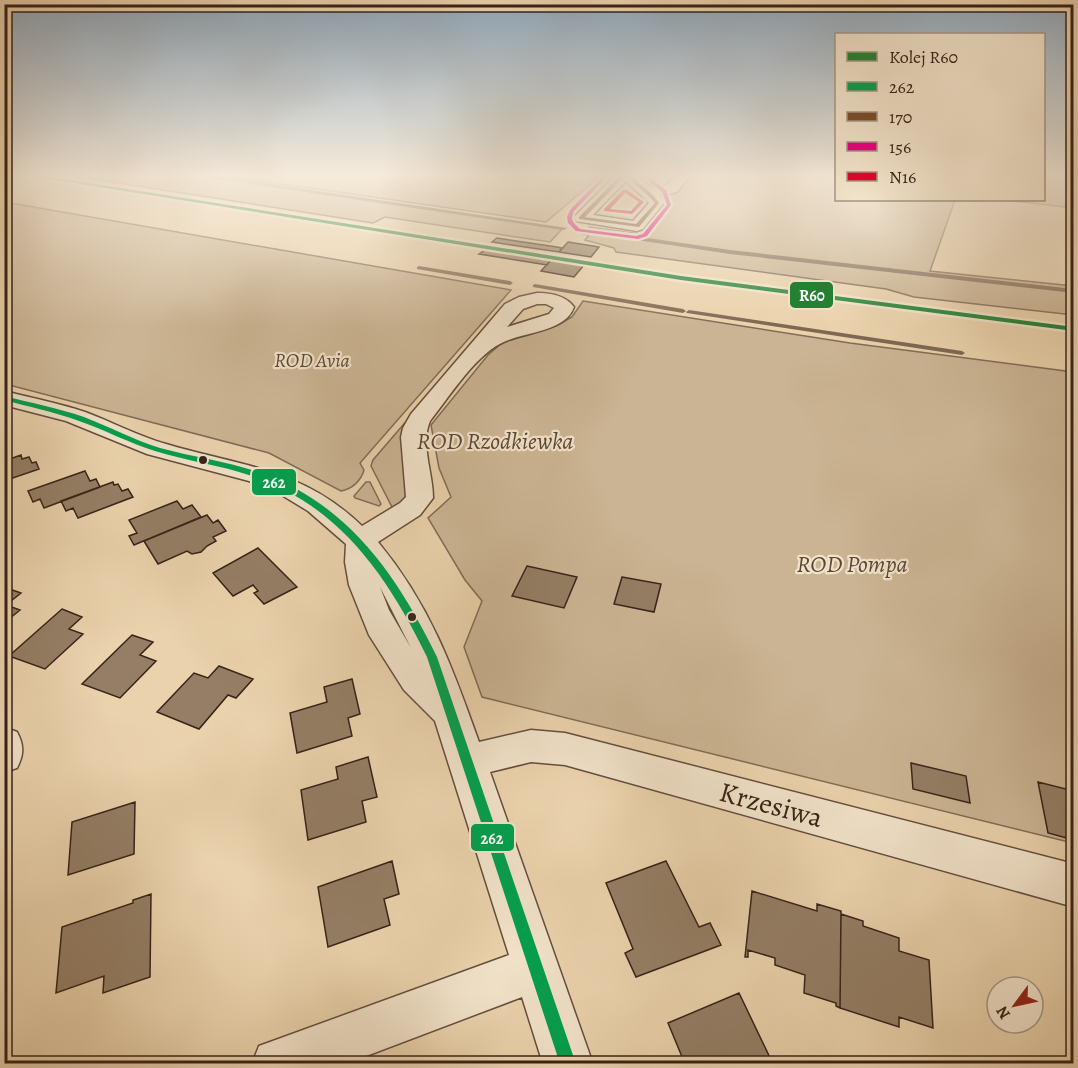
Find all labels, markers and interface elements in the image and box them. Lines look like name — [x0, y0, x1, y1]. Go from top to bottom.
legend — [835, 33, 1045, 201]
text: Kolej R60 — [889, 45, 958, 69]
text: 262 — [889, 75, 915, 99]
text: 170 — [889, 105, 912, 129]
text: 156 — [889, 135, 911, 159]
text: N16 — [889, 165, 916, 189]
line badge: R60 — [789, 281, 834, 309]
text: R60 — [799, 285, 825, 307]
park label: ROD Avia — [274, 347, 350, 374]
park label: ROD Rzodkiewka — [417, 425, 573, 457]
unlabelled marker — [197, 454, 209, 466]
line badge: 262 — [251, 468, 297, 496]
text: 262 — [263, 472, 286, 494]
park label: ROD Pompa — [796, 548, 908, 580]
unlabelled marker — [406, 611, 418, 623]
street label: Krzesiwa — [715, 773, 827, 837]
line badge: 262 — [470, 823, 515, 852]
text: 262 — [481, 828, 504, 850]
north arrow — [985, 975, 1045, 1035]
text: N — [991, 1001, 1016, 1024]

